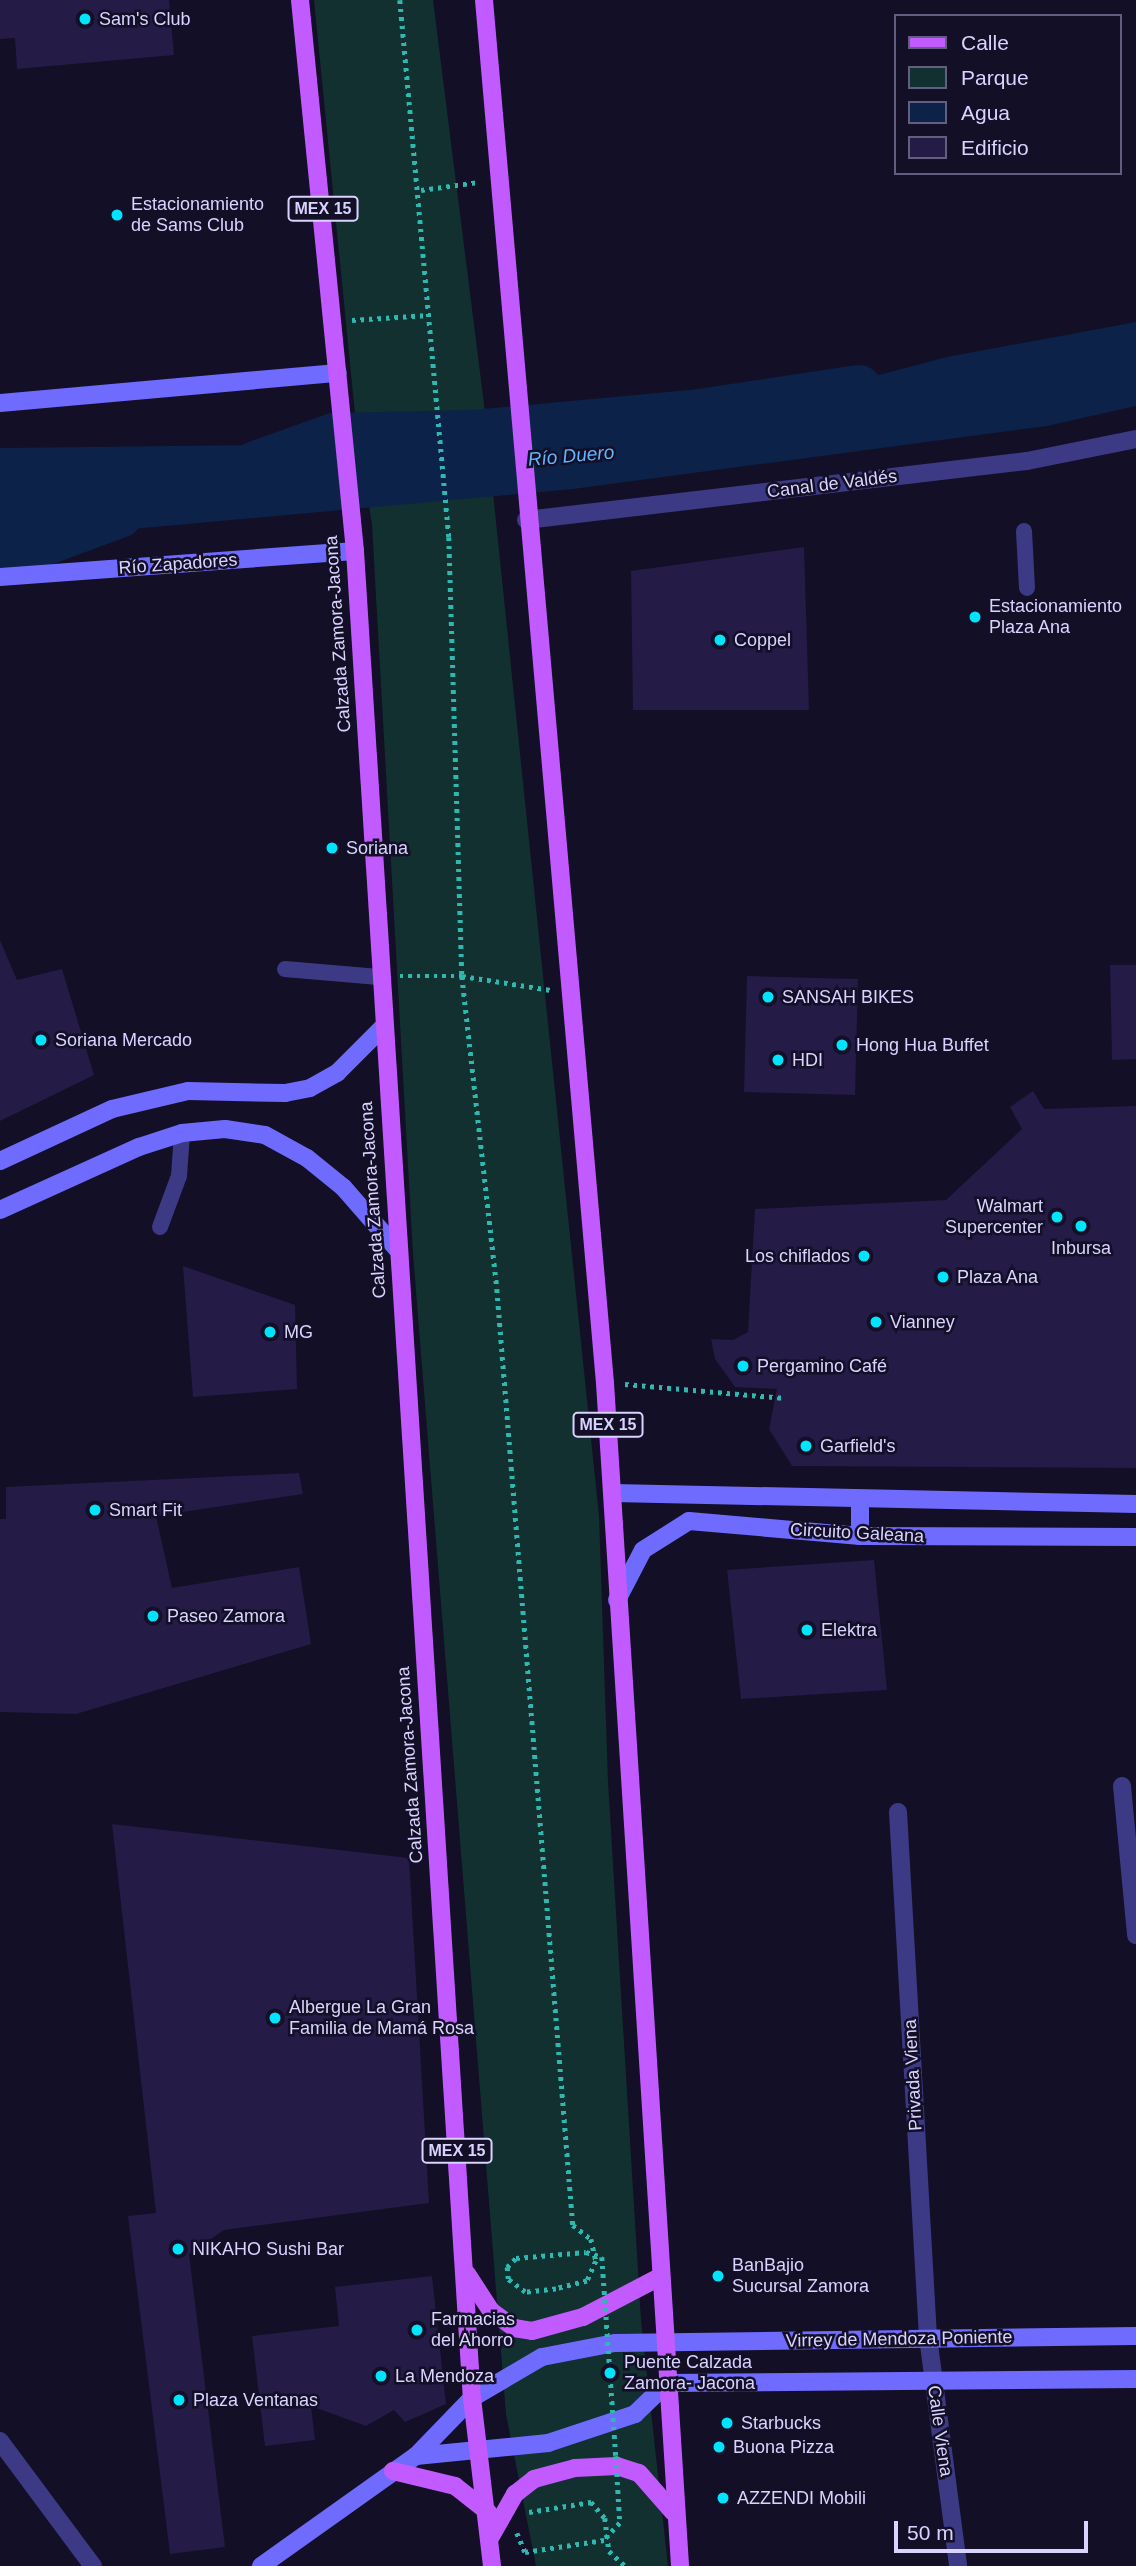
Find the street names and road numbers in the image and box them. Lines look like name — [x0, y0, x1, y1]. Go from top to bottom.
road number: MEX 15 — [286, 196, 360, 222]
street label: Canal de Valdés — [766, 465, 898, 503]
street label: Calzada Zamora-Jacona — [320, 535, 356, 733]
street label: Río Zapadores — [118, 549, 238, 579]
street label: Calzada Zamora-Jacona — [355, 1101, 391, 1299]
road number: MEX 15 — [571, 1413, 645, 1438]
street label: Circuito Galeana — [789, 1519, 925, 1547]
street label: Calzada Zamora-Jacona — [392, 1666, 428, 1864]
street label: Privada Viena — [899, 2019, 927, 2131]
road number: MEX 15 — [420, 2138, 494, 2164]
street label: Virrey de Mendoza Poniente — [785, 2326, 1013, 2352]
street label: Calle Viena — [923, 2384, 957, 2478]

